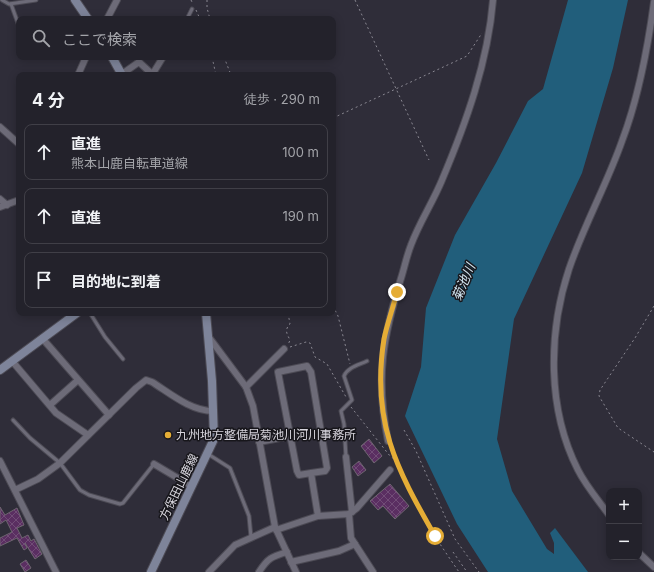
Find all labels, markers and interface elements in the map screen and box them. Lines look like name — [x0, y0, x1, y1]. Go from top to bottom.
search box — [16, 16, 336, 60]
icon: search — [30, 27, 52, 49]
text: ここで検索 — [62, 30, 137, 49]
text: 4 分 — [32, 90, 65, 110]
text: 徒歩 · 290 m — [244, 91, 320, 107]
text: 直進 — [71, 134, 101, 153]
icon: ahead — [33, 141, 55, 163]
text: 100 m — [282, 144, 319, 160]
text: 熊本山鹿自転車道線 — [71, 155, 188, 171]
icon: ahead — [33, 205, 55, 227]
text: 直進 — [71, 208, 101, 227]
text: 190 m — [282, 208, 319, 224]
water label: 菊池川 — [448, 259, 479, 303]
icon: arrive — [33, 269, 55, 291]
text: 目的地に到着 — [71, 272, 161, 291]
route end — [388, 283, 406, 301]
place label: 九州地方整備局菊池川河川事務所 — [176, 427, 356, 442]
marker: 九州地方整備局菊池川河川事務所 — [163, 430, 173, 440]
street label: 方保田山鹿線 — [156, 451, 201, 522]
map controls — [606, 488, 642, 560]
button: + — [606, 488, 642, 524]
button: − — [606, 524, 642, 560]
route start — [426, 527, 444, 545]

